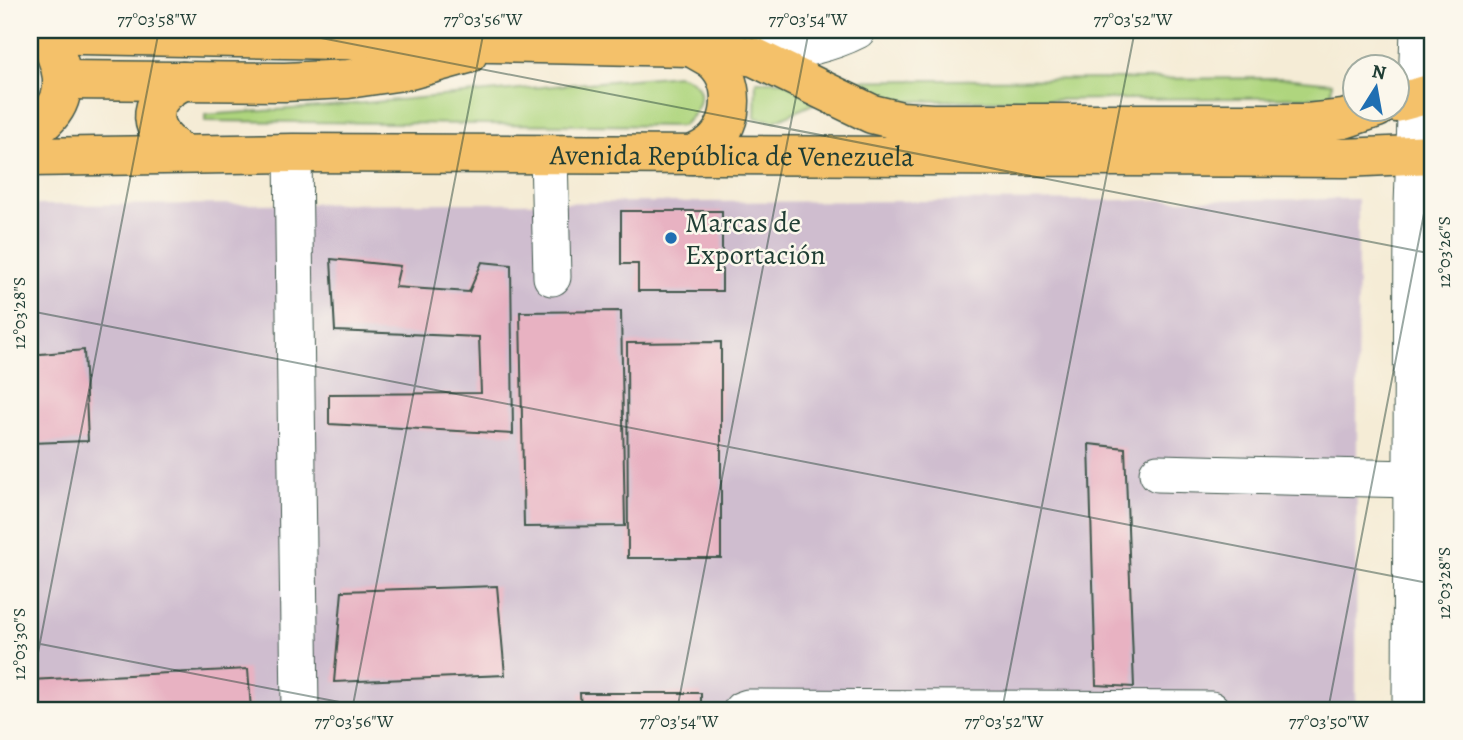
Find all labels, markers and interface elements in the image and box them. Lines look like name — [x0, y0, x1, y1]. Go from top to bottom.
text: 77°03'58"W — [117, 7, 197, 31]
text: 77°03'56"W — [443, 7, 523, 31]
text: 77°03'54"W — [769, 7, 848, 31]
text: 77°03'52"W — [1093, 7, 1173, 31]
north arrow — [1340, 52, 1410, 122]
text: N — [1370, 58, 1388, 86]
street label: Avenida República de Venezuela — [549, 136, 914, 176]
place label: Marcas de Exportación — [685, 204, 826, 274]
text: 12°03'26"S — [1432, 216, 1456, 288]
marker: Marcas de Exportación — [663, 230, 679, 246]
text: 12°03'28"S — [7, 277, 31, 349]
text: 12°03'28"S — [1432, 547, 1456, 619]
text: 12°03'30"S — [7, 608, 31, 680]
text: 77°03'56"W — [314, 709, 394, 733]
text: 77°03'54"W — [640, 709, 719, 733]
text: 77°03'52"W — [964, 709, 1044, 733]
text: 77°03'50"W — [1289, 709, 1369, 733]

